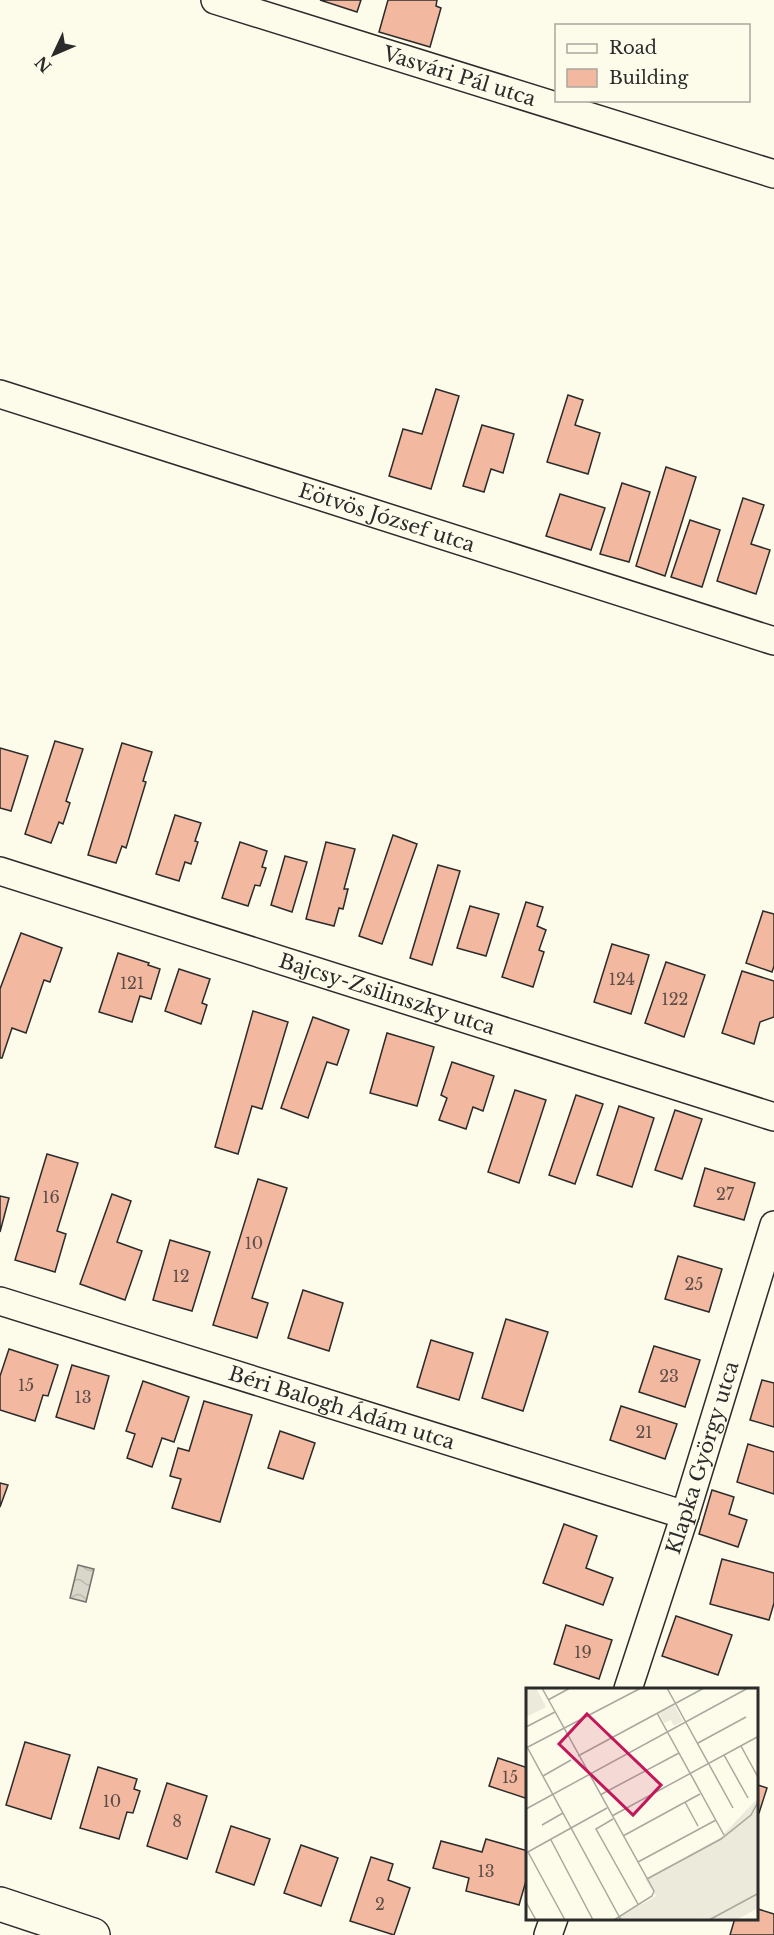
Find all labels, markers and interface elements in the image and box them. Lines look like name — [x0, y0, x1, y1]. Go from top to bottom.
north arrow — [24, 24, 84, 84]
legend — [555, 24, 750, 102]
text: Road — [609, 37, 657, 59]
street label: Vasvári Pál utca — [379, 41, 540, 111]
text: N — [31, 52, 56, 77]
text: Building — [609, 67, 688, 89]
street label: Eötvös József utca — [296, 478, 479, 557]
street label: Bajcsy-Zsilinszky utca — [276, 948, 499, 1040]
house number: 124 — [609, 969, 635, 989]
house number: 121 — [120, 973, 144, 993]
house number: 122 — [662, 989, 688, 1009]
house number: 27 — [716, 1184, 735, 1204]
house number: 16 — [42, 1187, 60, 1207]
house number: 10 — [245, 1233, 263, 1253]
house number: 12 — [173, 1266, 190, 1286]
house number: 25 — [685, 1274, 703, 1294]
street label: Klapka György utca — [661, 1357, 744, 1557]
street label: Béri Balogh Ádám utca — [226, 1361, 459, 1455]
house number: 23 — [659, 1366, 679, 1386]
house number: 15 — [18, 1375, 34, 1395]
house number: 13 — [75, 1387, 92, 1407]
house number: 21 — [636, 1422, 653, 1442]
house number: 19 — [574, 1642, 592, 1662]
inset map — [526, 1688, 759, 1920]
house number: 15 — [502, 1767, 518, 1787]
house number: 10 — [103, 1791, 121, 1811]
house number: 8 — [172, 1811, 182, 1831]
house number: 13 — [478, 1861, 495, 1881]
house number: 2 — [375, 1894, 385, 1914]

